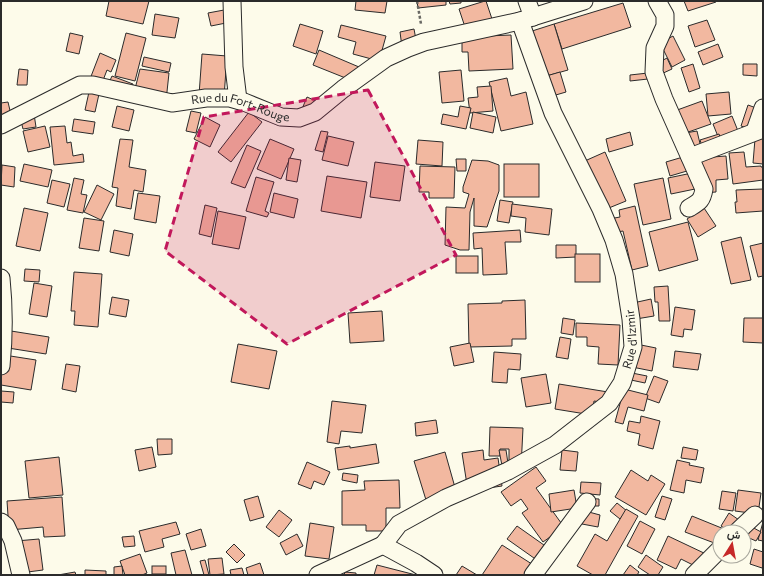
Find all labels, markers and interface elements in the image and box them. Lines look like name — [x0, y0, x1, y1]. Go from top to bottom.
street label: Rue du Fort-Rouge — [190, 90, 290, 124]
street label: Rue d'Izmir — [619, 308, 639, 370]
north arrow — [712, 524, 752, 564]
text: ش — [726, 526, 742, 542]

